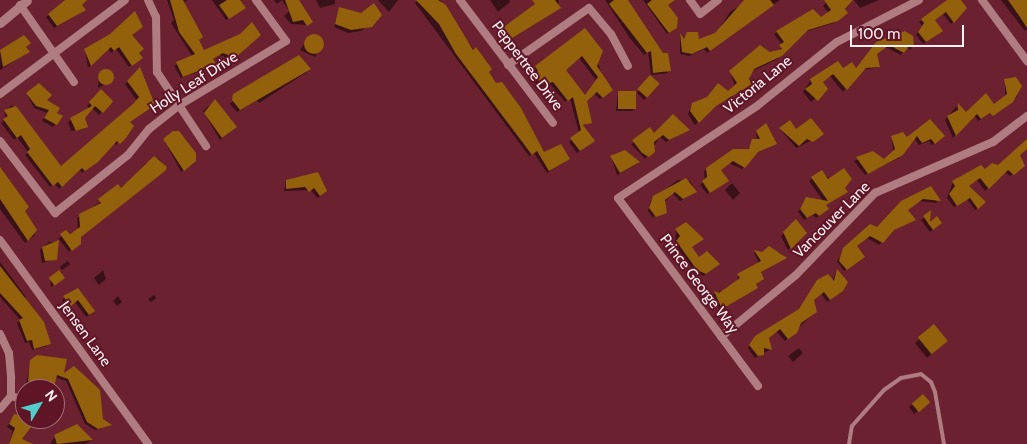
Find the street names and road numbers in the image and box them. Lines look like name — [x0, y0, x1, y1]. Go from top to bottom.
street label: Peppertree Drive — [488, 18, 566, 114]
street label: Holly Leaf Drive — [147, 48, 241, 118]
street label: Victoria Lane — [720, 52, 796, 118]
street label: Vancouver Lane — [790, 178, 874, 262]
street label: Prince George Way — [656, 231, 742, 337]
street label: Jensen Lane — [55, 298, 115, 370]

